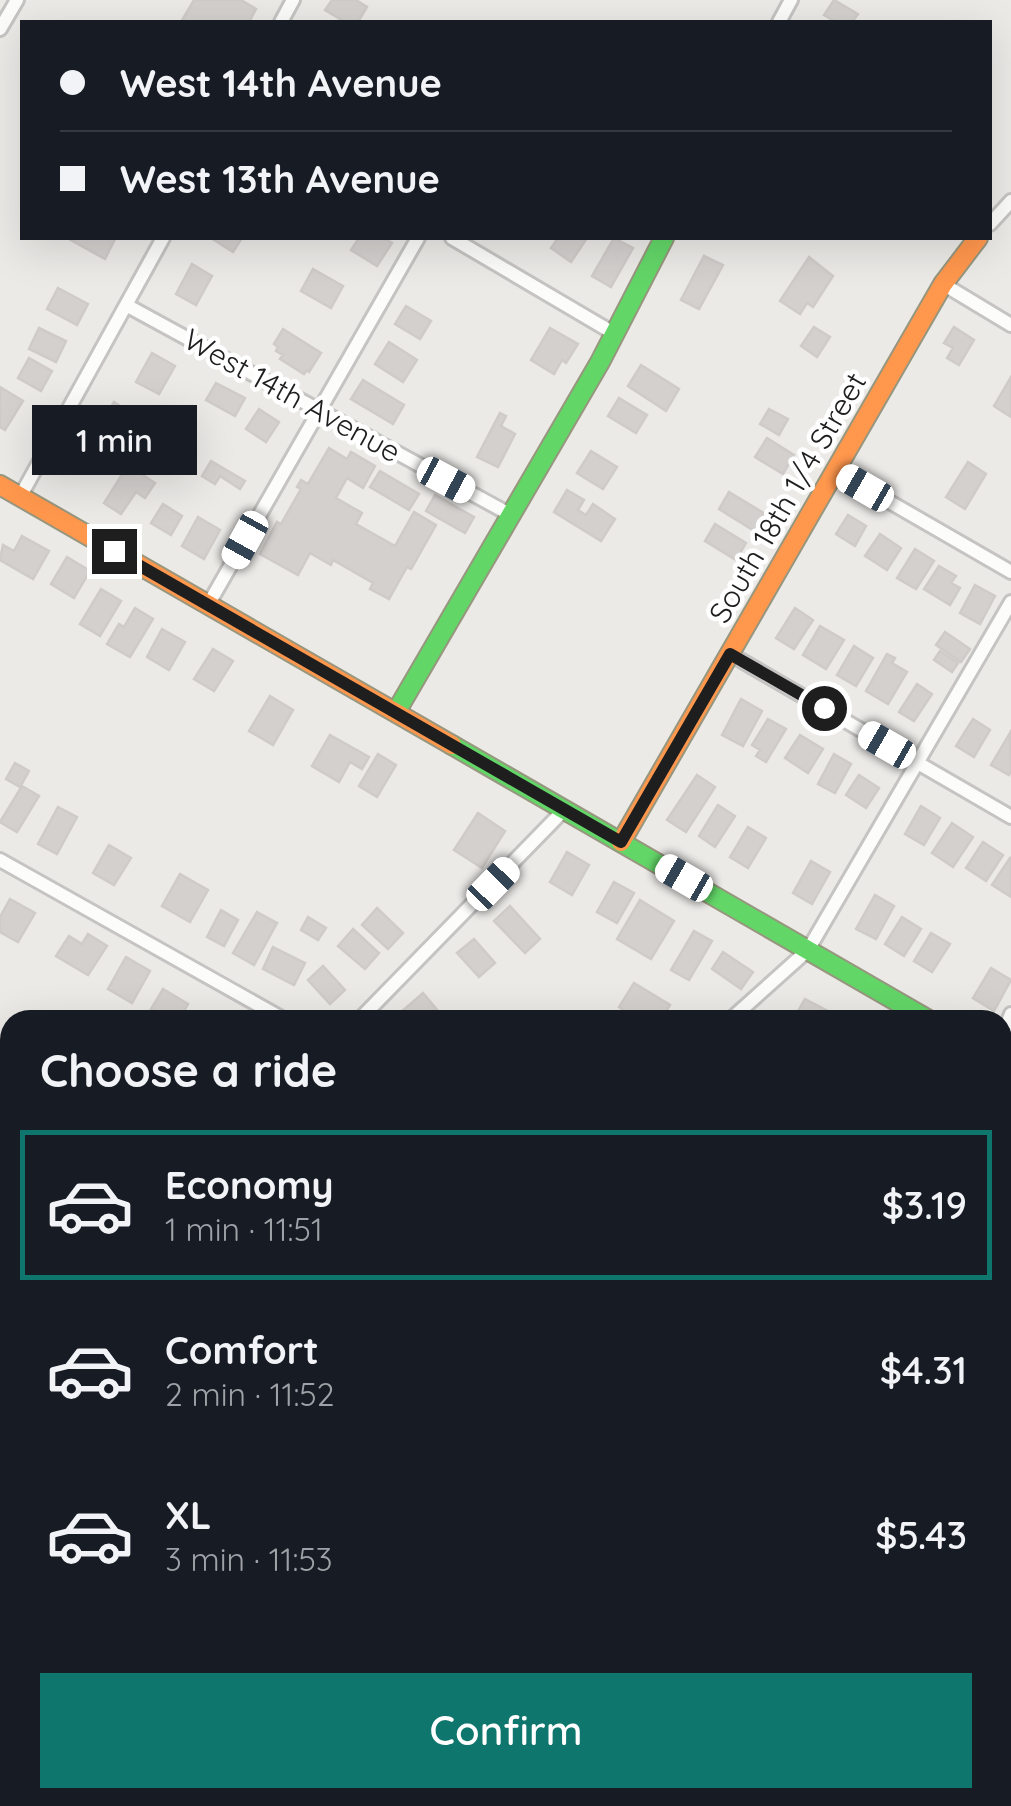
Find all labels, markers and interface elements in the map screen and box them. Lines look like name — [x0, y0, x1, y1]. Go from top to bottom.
text: West 14th Avenue — [120, 59, 442, 107]
text: West 13th Avenue — [120, 155, 440, 203]
street label: West 14th Avenue — [177, 320, 408, 470]
street label: South 18th 1/4 Street — [700, 365, 874, 630]
callout: 1 min — [32, 406, 196, 476]
text: 1 min — [76, 420, 153, 460]
car — [412, 453, 480, 507]
car — [832, 460, 898, 516]
car — [217, 506, 273, 574]
route end — [92, 529, 137, 574]
route start — [802, 686, 847, 731]
car — [854, 717, 920, 773]
car — [651, 850, 717, 906]
car — [461, 852, 525, 916]
text: Choose a ride — [40, 1042, 337, 1098]
icon: car — [45, 1160, 135, 1250]
text: Economy — [165, 1161, 334, 1209]
text: $3.19 — [882, 1181, 967, 1229]
text: 1 min · 11:51 — [165, 1209, 323, 1249]
icon: car — [45, 1325, 135, 1415]
text: Comfort — [165, 1326, 319, 1374]
text: $4.31 — [880, 1346, 967, 1394]
text: 2 min · 11:52 — [165, 1374, 335, 1414]
icon: car — [45, 1490, 135, 1580]
text: XL — [165, 1491, 211, 1539]
text: $5.43 — [875, 1511, 967, 1559]
text: 3 min · 11:53 — [165, 1539, 333, 1579]
button: Confirm — [40, 1673, 972, 1788]

